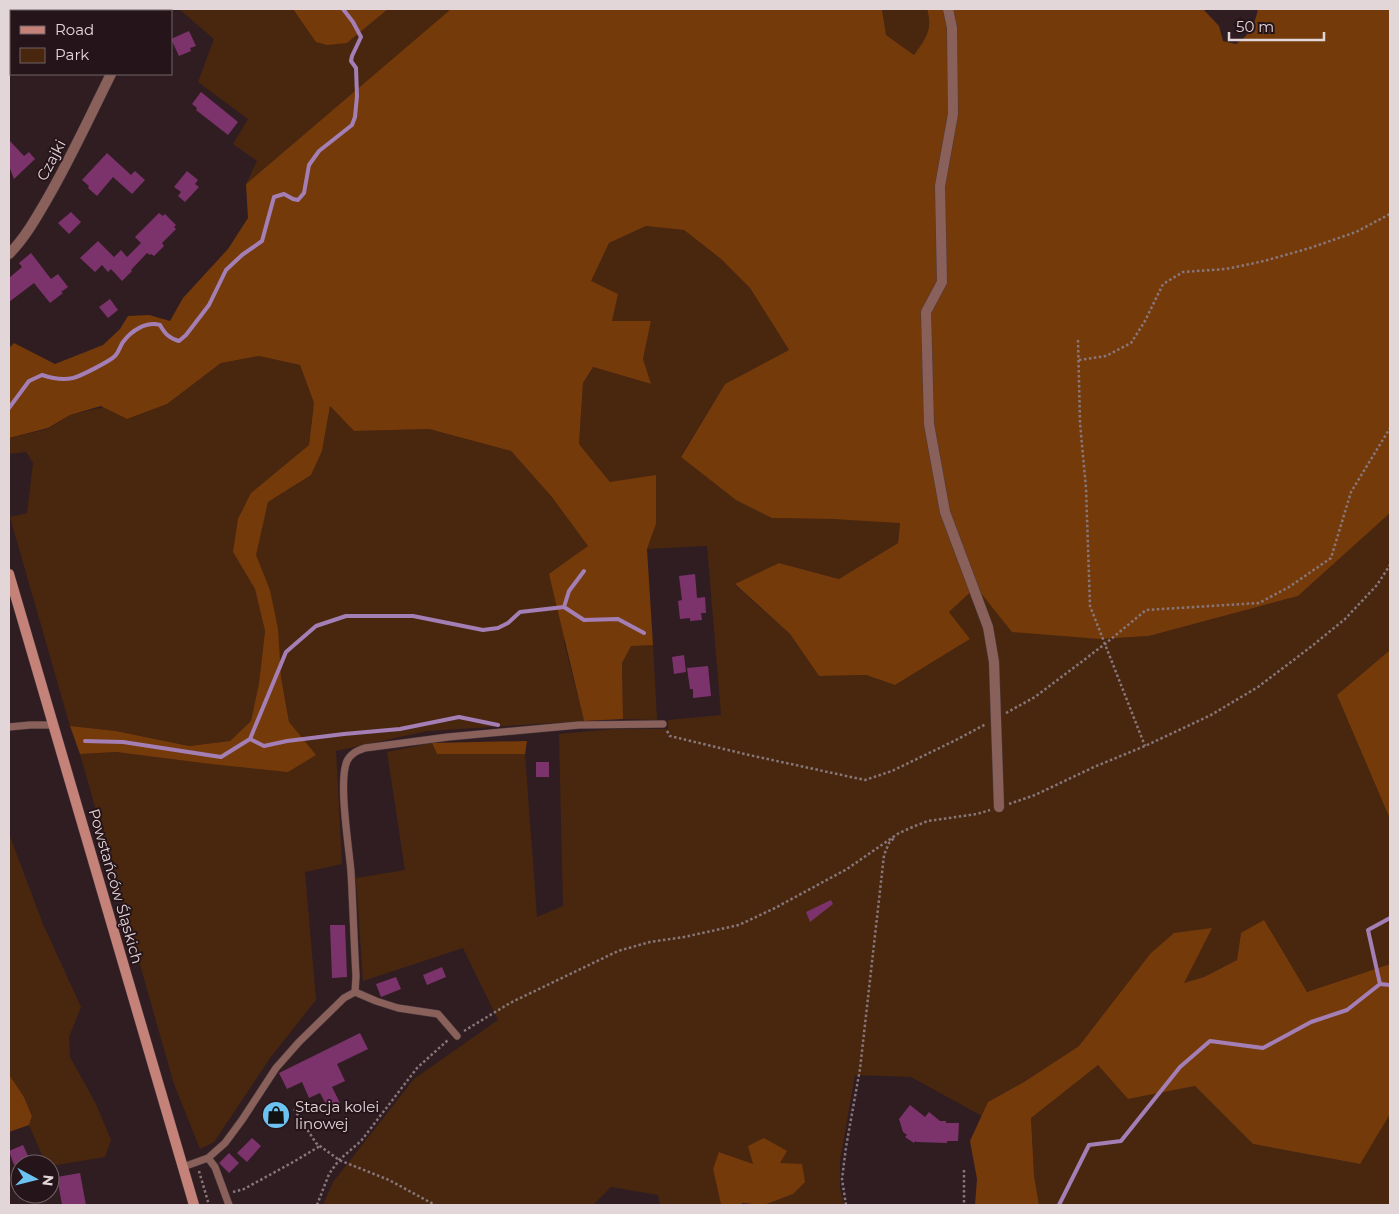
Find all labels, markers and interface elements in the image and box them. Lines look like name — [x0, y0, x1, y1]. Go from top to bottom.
legend — [10, 10, 172, 75]
scale bar — [1229, 10, 1324, 42]
text: 50 m — [1236, 17, 1274, 36]
text: Road — [55, 20, 94, 39]
text: Park — [55, 45, 89, 64]
street label: Czajki — [32, 136, 70, 184]
street label: Powstańców Śląskich — [85, 806, 147, 966]
place label: Stacja kolei linowej — [295, 1097, 379, 1133]
shop icon: Stacja kolei linowej — [261, 1100, 291, 1130]
north arrow — [10, 1154, 60, 1204]
text: N — [38, 1174, 58, 1187]

